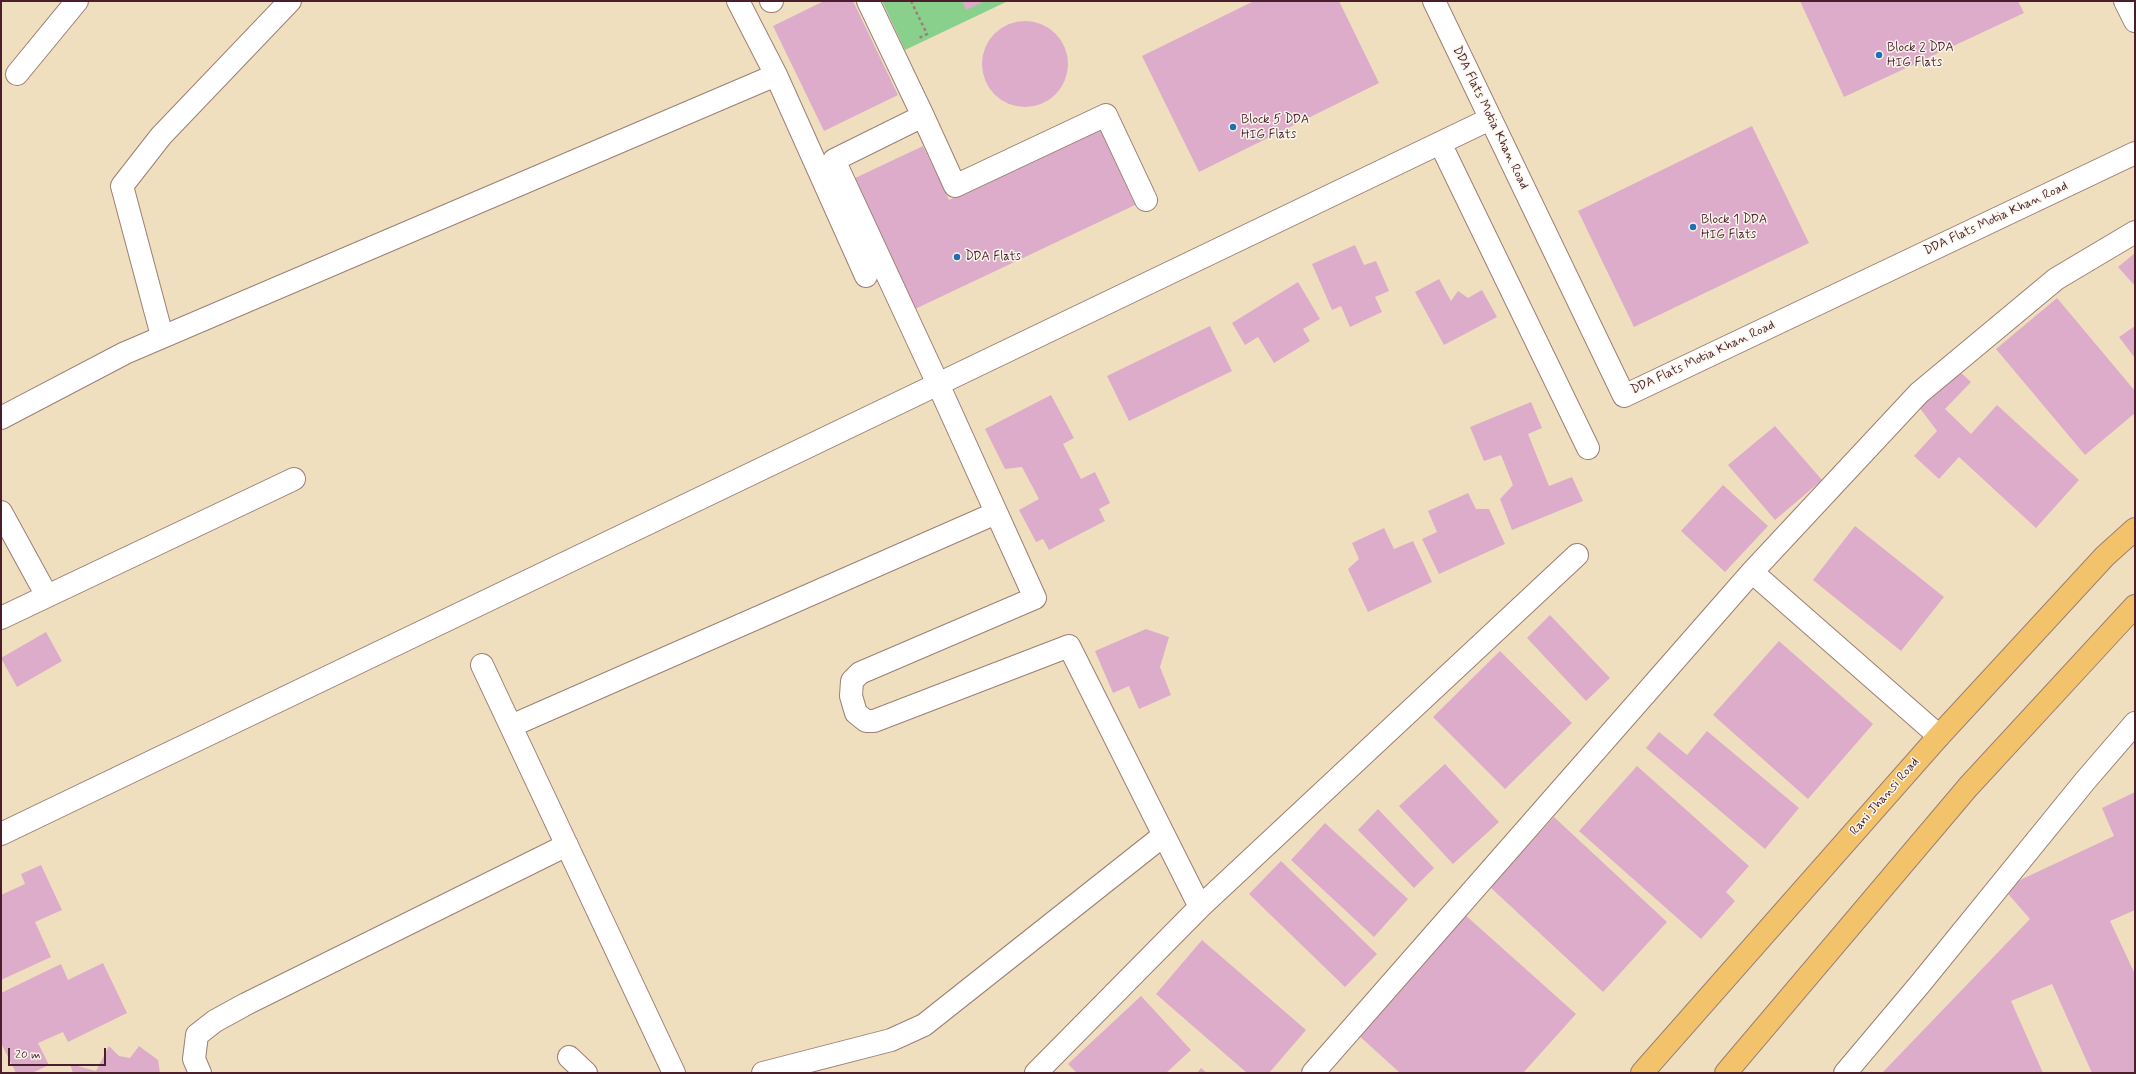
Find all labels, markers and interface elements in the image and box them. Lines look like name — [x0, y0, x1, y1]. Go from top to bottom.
place label: Block 2 DDA HIG Flats — [1887, 40, 1954, 71]
street label: DDA Flats Motia Khan Road — [1449, 44, 1531, 192]
marker: Block 2 DDA HIG Flats — [1874, 50, 1884, 60]
place label: Block 5 DDA HIG Flats — [1241, 112, 1309, 143]
marker: Block 5 DDA HIG Flats — [1228, 122, 1238, 132]
street label: DDA Flats Motia Khan Road — [1922, 179, 2070, 259]
place label: Block 1 DDA HIG Flats — [1701, 212, 1767, 243]
marker: Block 1 DDA HIG Flats — [1688, 222, 1698, 232]
place label: DDA Flats — [965, 249, 1021, 265]
marker: DDA Flats — [952, 252, 962, 262]
street label: DDA Flats Motia Khan Road — [1629, 318, 1777, 398]
street label: Rani Jhansi Road — [1847, 755, 1923, 839]
scale bar — [10, 1040, 108, 1066]
text: 20 m — [15, 1047, 41, 1063]

